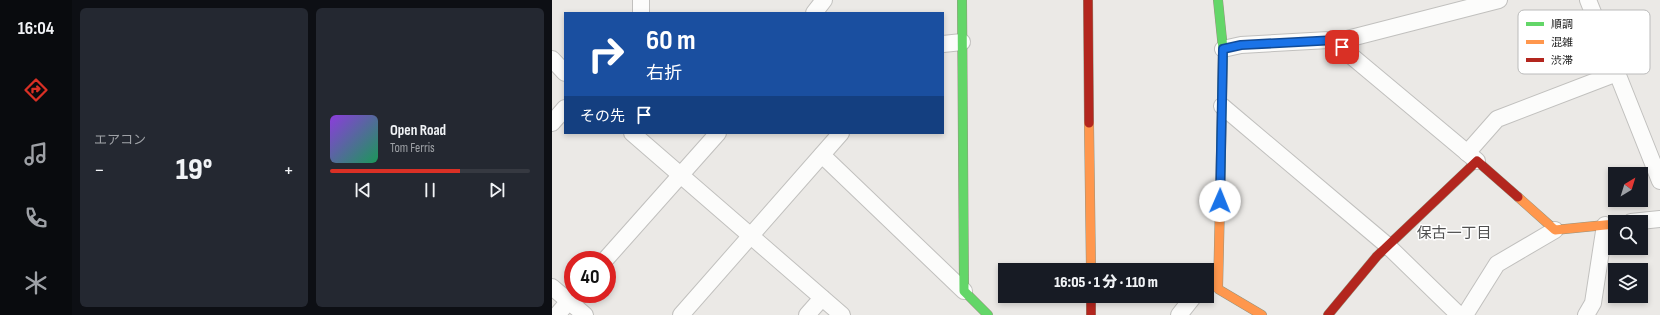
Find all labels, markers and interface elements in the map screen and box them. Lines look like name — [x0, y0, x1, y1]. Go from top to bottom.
legend — [1518, 10, 1650, 74]
text: 16:04 — [18, 18, 54, 39]
text: 順調 — [1551, 18, 1573, 31]
text: 60 m — [646, 24, 695, 57]
icon: right — [580, 28, 632, 80]
pin — [1325, 30, 1359, 64]
icon: arrive — [1331, 36, 1353, 58]
text: 混雑 — [1551, 36, 1573, 49]
text: 渋滞 — [1551, 54, 1573, 67]
text: 右折 — [646, 63, 682, 84]
icon: directions — [22, 76, 50, 104]
icon: arrive — [633, 104, 655, 126]
text: その先 — [580, 107, 625, 126]
text: Open Road — [390, 121, 446, 140]
text: エアコン — [94, 132, 146, 148]
icon: music — [22, 140, 50, 168]
text: Tom Ferris — [390, 140, 435, 156]
text: 19° — [176, 152, 212, 188]
text: − — [94, 157, 105, 184]
text: + — [283, 157, 294, 184]
north arrow — [1608, 167, 1648, 207]
map controls — [1608, 167, 1648, 303]
icon: previous — [352, 179, 374, 201]
icon: pause — [419, 179, 441, 201]
icon: next — [486, 179, 508, 201]
position arrow — [1199, 180, 1241, 222]
icon: phone — [22, 204, 50, 232]
button: search — [1608, 215, 1648, 255]
district label: 保古一丁目 — [1416, 224, 1492, 243]
speed limit sign: 40 — [564, 251, 616, 303]
button: layers — [1608, 263, 1648, 303]
icon: climate — [22, 269, 50, 297]
text: 16:05 · 1 分 · 110 m — [1054, 273, 1158, 292]

